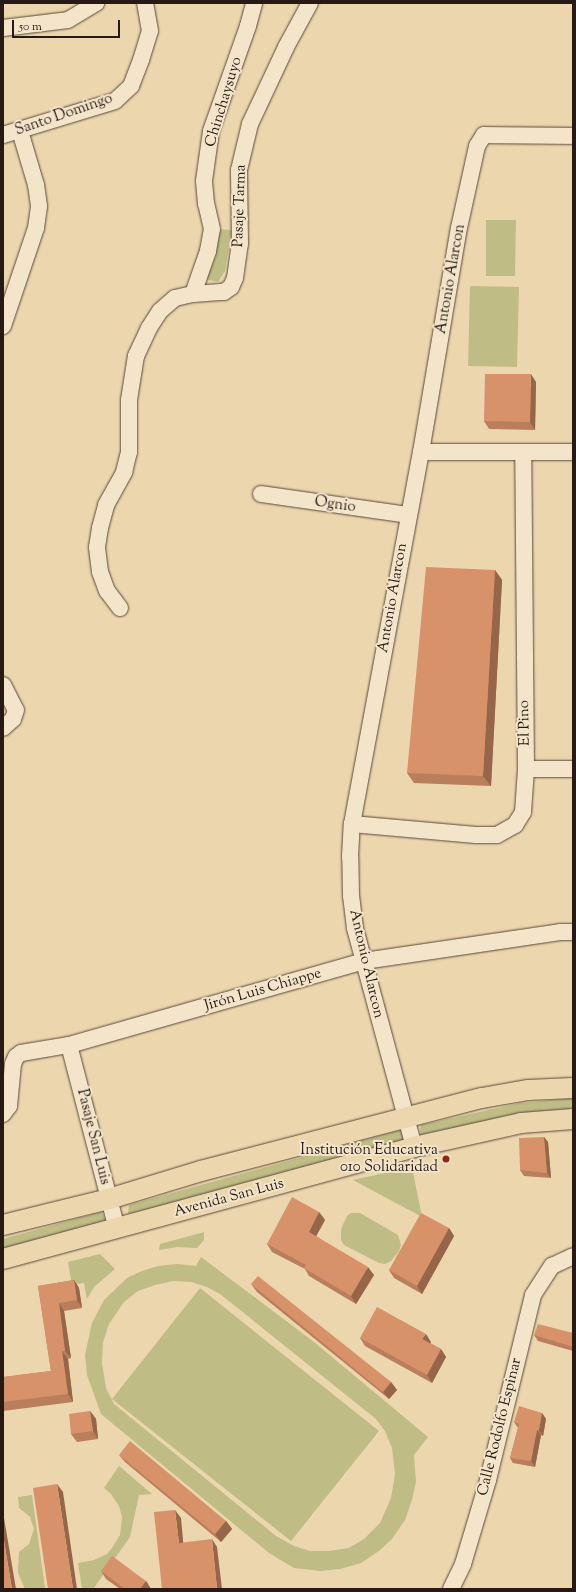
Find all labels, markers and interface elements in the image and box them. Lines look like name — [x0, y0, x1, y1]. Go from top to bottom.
scale bar — [14, 12, 122, 38]
text: 50 m — [19, 18, 42, 36]
street label: Chinchaysuyo — [202, 55, 246, 149]
street label: Santo Domingo — [13, 90, 115, 140]
street label: Pasaje Tarma — [230, 164, 250, 248]
street label: Antonio Alarcon — [432, 223, 470, 335]
street label: Ognio — [313, 493, 357, 517]
street label: Antonio Alarcon — [374, 542, 412, 654]
street label: El Pino — [516, 700, 534, 746]
street label: Antonio Alarcon — [345, 908, 387, 1020]
street label: Jirón Luis Chiappe — [202, 965, 324, 1015]
street label: Pasaje San Luis — [72, 1087, 114, 1187]
place label: Institución Educativa 010 Solidaridad — [300, 1141, 438, 1176]
marker: Institución Educativa 010 Solidaridad — [441, 1154, 451, 1164]
street label: Avenida San Luis — [172, 1175, 286, 1221]
street label: Calle Rodolfo Espinar — [474, 1356, 526, 1498]

